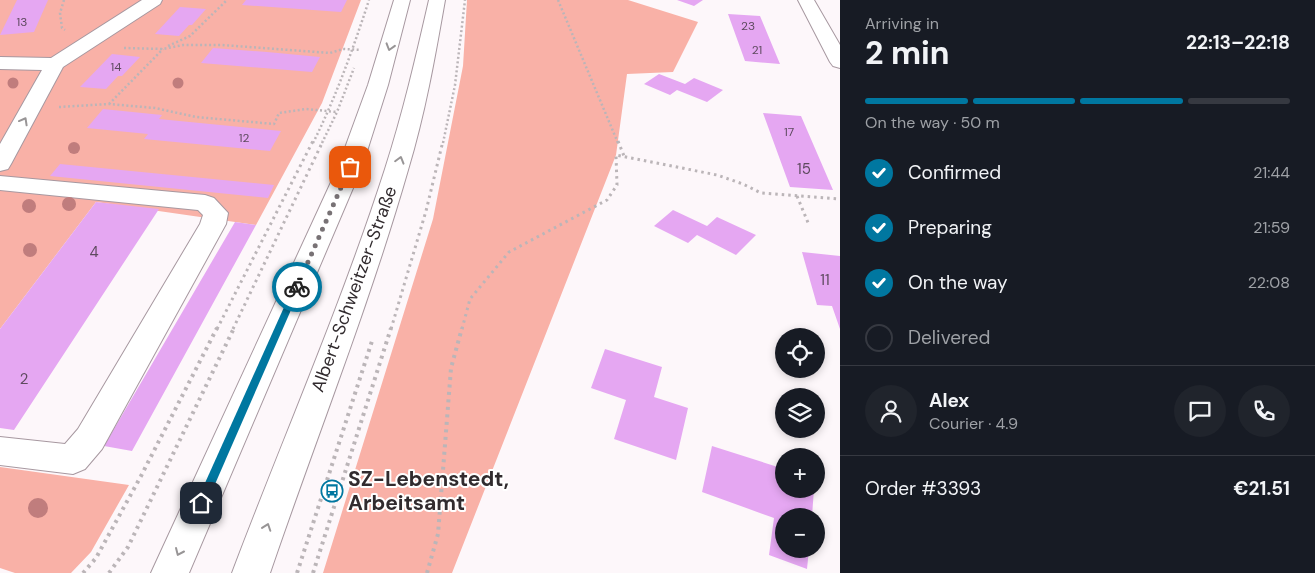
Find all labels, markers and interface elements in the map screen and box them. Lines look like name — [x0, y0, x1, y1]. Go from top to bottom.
text: Arriving in — [865, 13, 939, 34]
house number: 13 — [17, 14, 27, 30]
house number: 23 — [741, 18, 755, 34]
text: 22:13–22:18 — [1186, 30, 1290, 55]
text: 2 min — [865, 32, 950, 74]
one-way arrow — [385, 42, 395, 51]
house number: 21 — [752, 42, 762, 58]
house number: 14 — [110, 59, 122, 75]
text: On the way · 50 m — [865, 112, 1000, 133]
one-way arrow — [17, 118, 27, 127]
house number: 17 — [784, 124, 794, 140]
house number: 12 — [239, 130, 249, 146]
pin — [329, 146, 371, 188]
icon: bag — [336, 153, 364, 181]
one-way arrow — [394, 157, 404, 165]
house number: 15 — [797, 159, 811, 179]
icon: check — [865, 159, 893, 187]
text: Confirmed — [908, 160, 1001, 185]
text: 21:44 — [1253, 162, 1290, 183]
street label: Albert-Schweitzer-Straße — [305, 183, 403, 395]
icon: check — [865, 214, 893, 242]
text: Preparing — [908, 215, 992, 240]
text: 21:59 — [1253, 217, 1290, 238]
house number: 4 — [89, 242, 99, 262]
courier — [272, 262, 322, 312]
icon: check — [865, 269, 893, 297]
house number: 11 — [820, 270, 830, 290]
text: On the way — [908, 270, 1008, 295]
text: 22:08 — [1248, 272, 1290, 293]
icon: bike — [283, 273, 311, 301]
text: Delivered — [908, 325, 990, 350]
map controls — [775, 328, 825, 558]
button: locate — [775, 328, 825, 378]
house number: 2 — [20, 369, 28, 389]
button: person — [865, 385, 917, 437]
button: chat — [1174, 385, 1226, 437]
button: phone — [1238, 385, 1290, 437]
button: layers — [775, 388, 825, 438]
text: Alex — [929, 388, 969, 413]
text: Courier · 4.9 — [929, 413, 1018, 434]
button: + — [775, 448, 825, 498]
place label: SZ-Lebenstedt, Arbeitsamt — [348, 465, 509, 517]
text: Order #3393 — [865, 476, 981, 501]
text: €21.51 — [1234, 476, 1290, 501]
bus stop icon: SZ-Lebenstedt, Arbeitsamt — [320, 479, 344, 503]
pin — [180, 482, 222, 524]
icon: home — [187, 489, 215, 517]
button: − — [775, 508, 825, 558]
one-way arrow — [261, 523, 271, 532]
one-way arrow — [175, 547, 186, 556]

